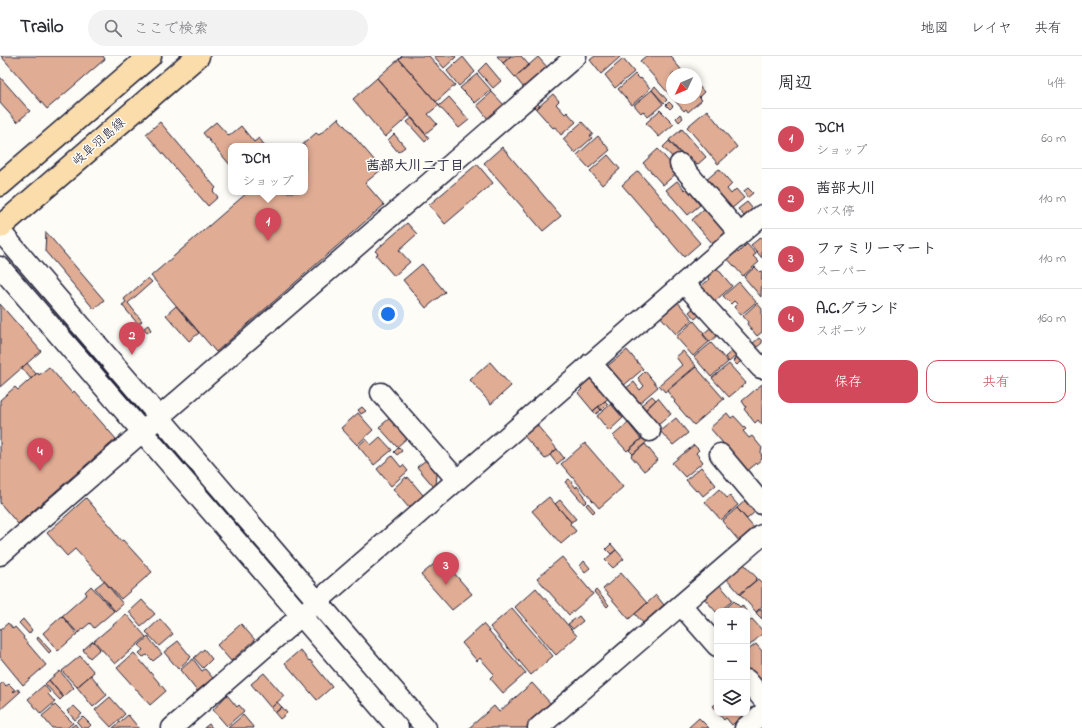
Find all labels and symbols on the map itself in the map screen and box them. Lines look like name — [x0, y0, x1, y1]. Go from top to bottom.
north arrow — [666, 68, 702, 104]
street label: 岐阜羽島線 — [68, 113, 131, 170]
district label: 茜部大川二丁目 — [366, 156, 464, 177]
pin: 1 — [255, 208, 281, 241]
your location — [378, 304, 398, 324]
pin: 2 — [119, 322, 145, 355]
pin: 4 — [27, 438, 53, 471]
pin: 3 — [433, 552, 459, 585]

